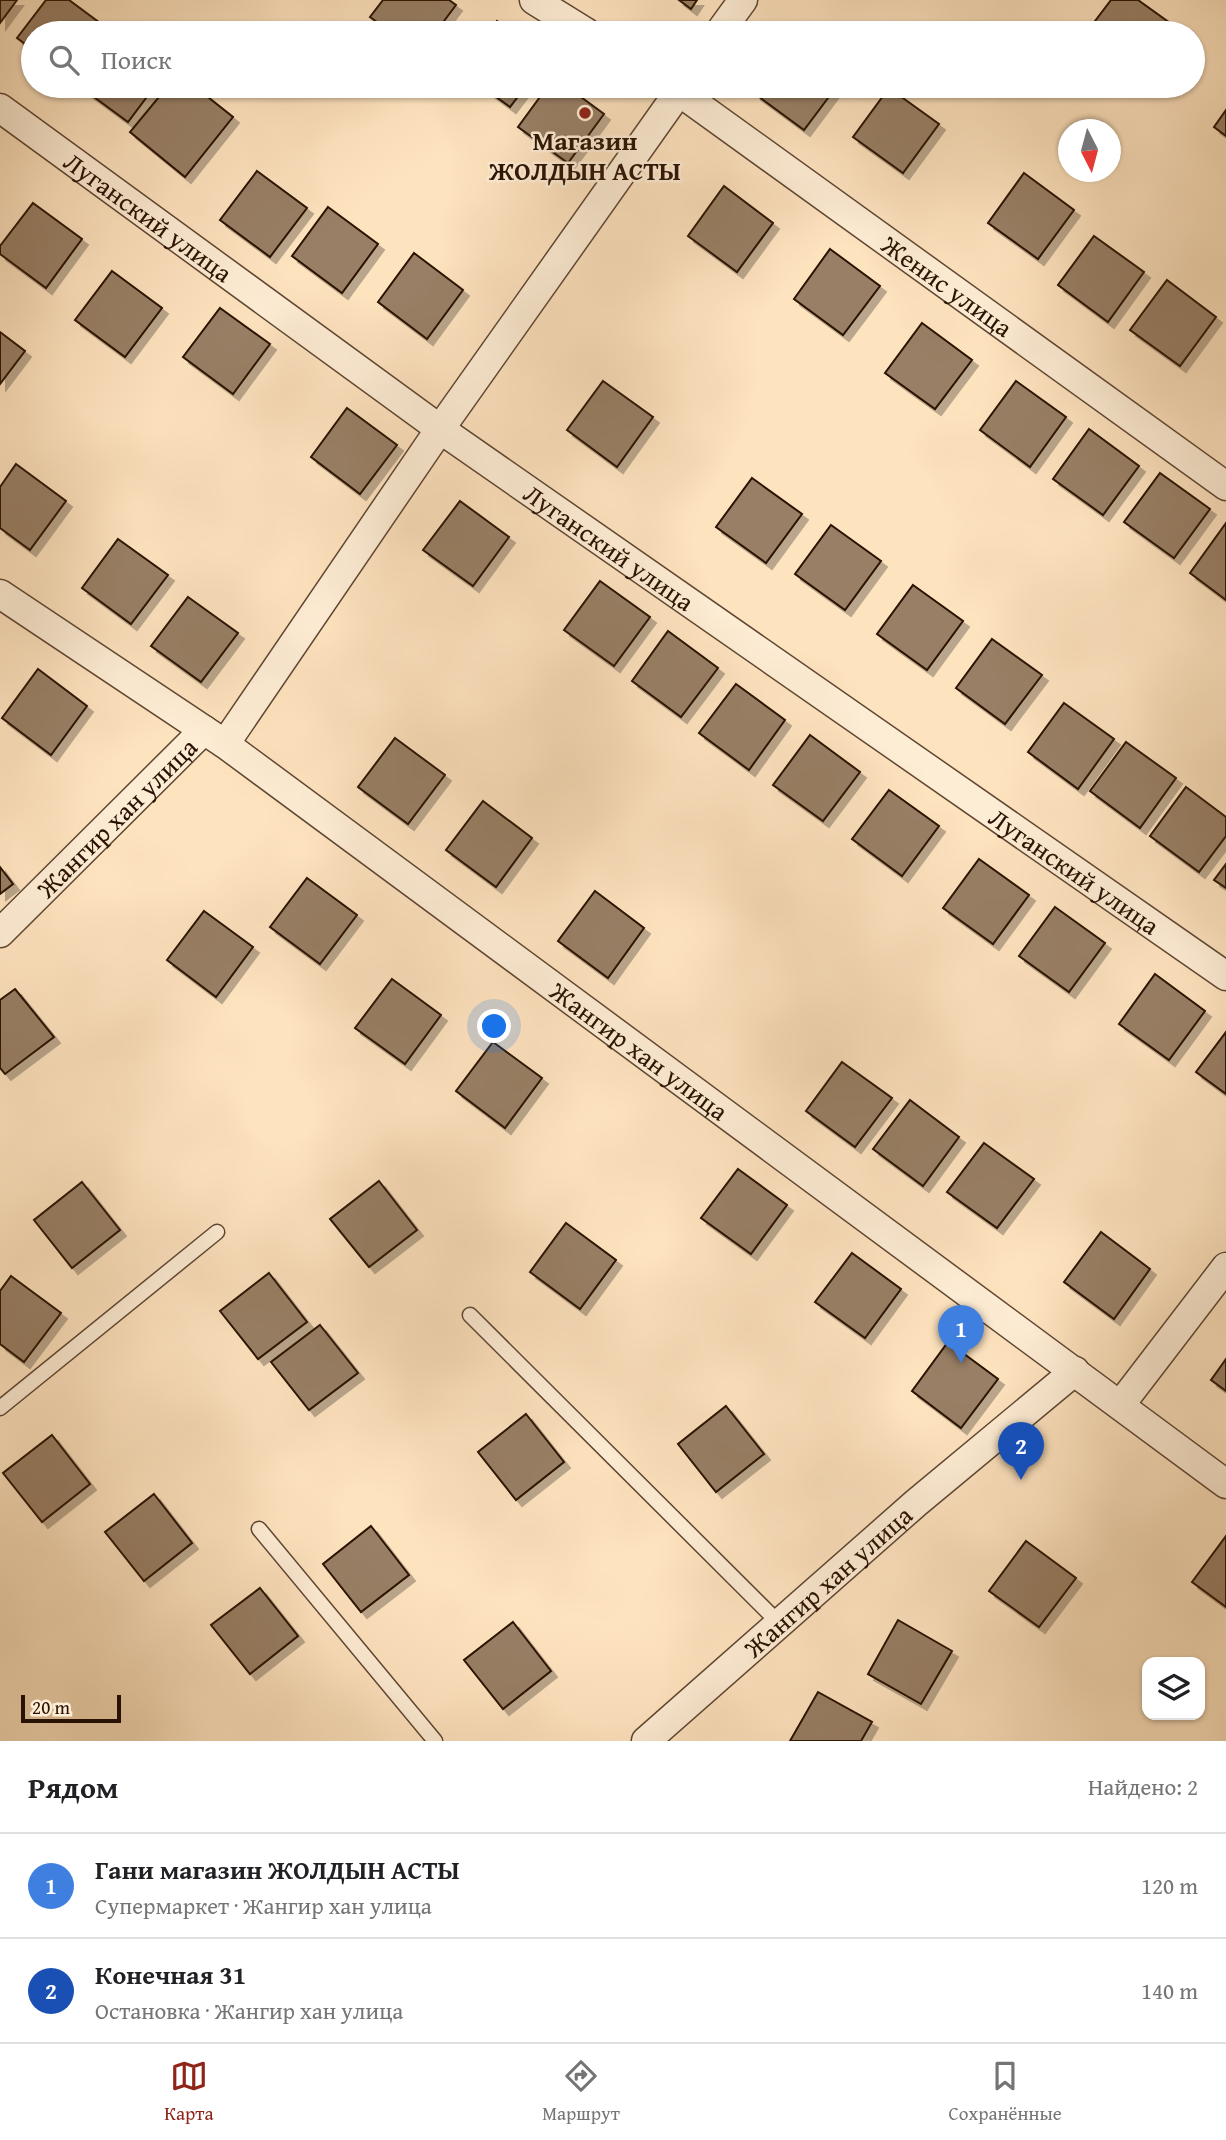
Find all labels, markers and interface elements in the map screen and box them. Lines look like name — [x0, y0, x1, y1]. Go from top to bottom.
search box — [21, 21, 1205, 98]
text: Поиск — [101, 40, 172, 79]
icon: search — [45, 41, 83, 79]
marker: Магазин ЖОЛДЫН АСТЫ — [577, 105, 593, 121]
north arrow — [1058, 119, 1121, 182]
place label: Магазин ЖОЛДЫН АСТЫ — [488, 121, 681, 190]
street label: Луганский улица — [56, 142, 242, 292]
street label: Женис улица — [873, 224, 1022, 346]
street label: Луганский улица — [516, 474, 703, 620]
street label: Жангир хан улица — [26, 728, 206, 907]
street label: Луганский улица — [981, 798, 1169, 944]
street label: Жангир хан улица — [541, 971, 738, 1130]
your location — [477, 1009, 511, 1043]
pin: 1 — [938, 1305, 984, 1363]
pin: 2 — [998, 1422, 1044, 1480]
street label: Жангир хан улица — [734, 1495, 921, 1667]
map controls — [1142, 1657, 1205, 1720]
button: layers — [1142, 1657, 1205, 1720]
scale bar — [21, 1692, 121, 1724]
text: 20 m — [32, 1693, 70, 1721]
text: Рядом — [28, 1765, 119, 1809]
text: Найдено: 2 — [1088, 1770, 1198, 1803]
text: Гани магазин ЖОЛДЫН АСТЫ — [95, 1850, 460, 1889]
text: 1 — [45, 1869, 57, 1902]
text: 120 m — [1141, 1869, 1198, 1902]
text: Супермаркет · Жангир хан улица — [95, 1889, 432, 1922]
text: Конечная 31 — [95, 1955, 246, 1994]
text: 2 — [45, 1974, 57, 2007]
text: 140 m — [1141, 1974, 1198, 2007]
text: Остановка · Жангир хан улица — [95, 1994, 403, 2027]
tab: Карта — [164, 2057, 214, 2127]
tab: Маршрут — [542, 2057, 620, 2127]
tab: Сохранённые — [948, 2057, 1062, 2127]

